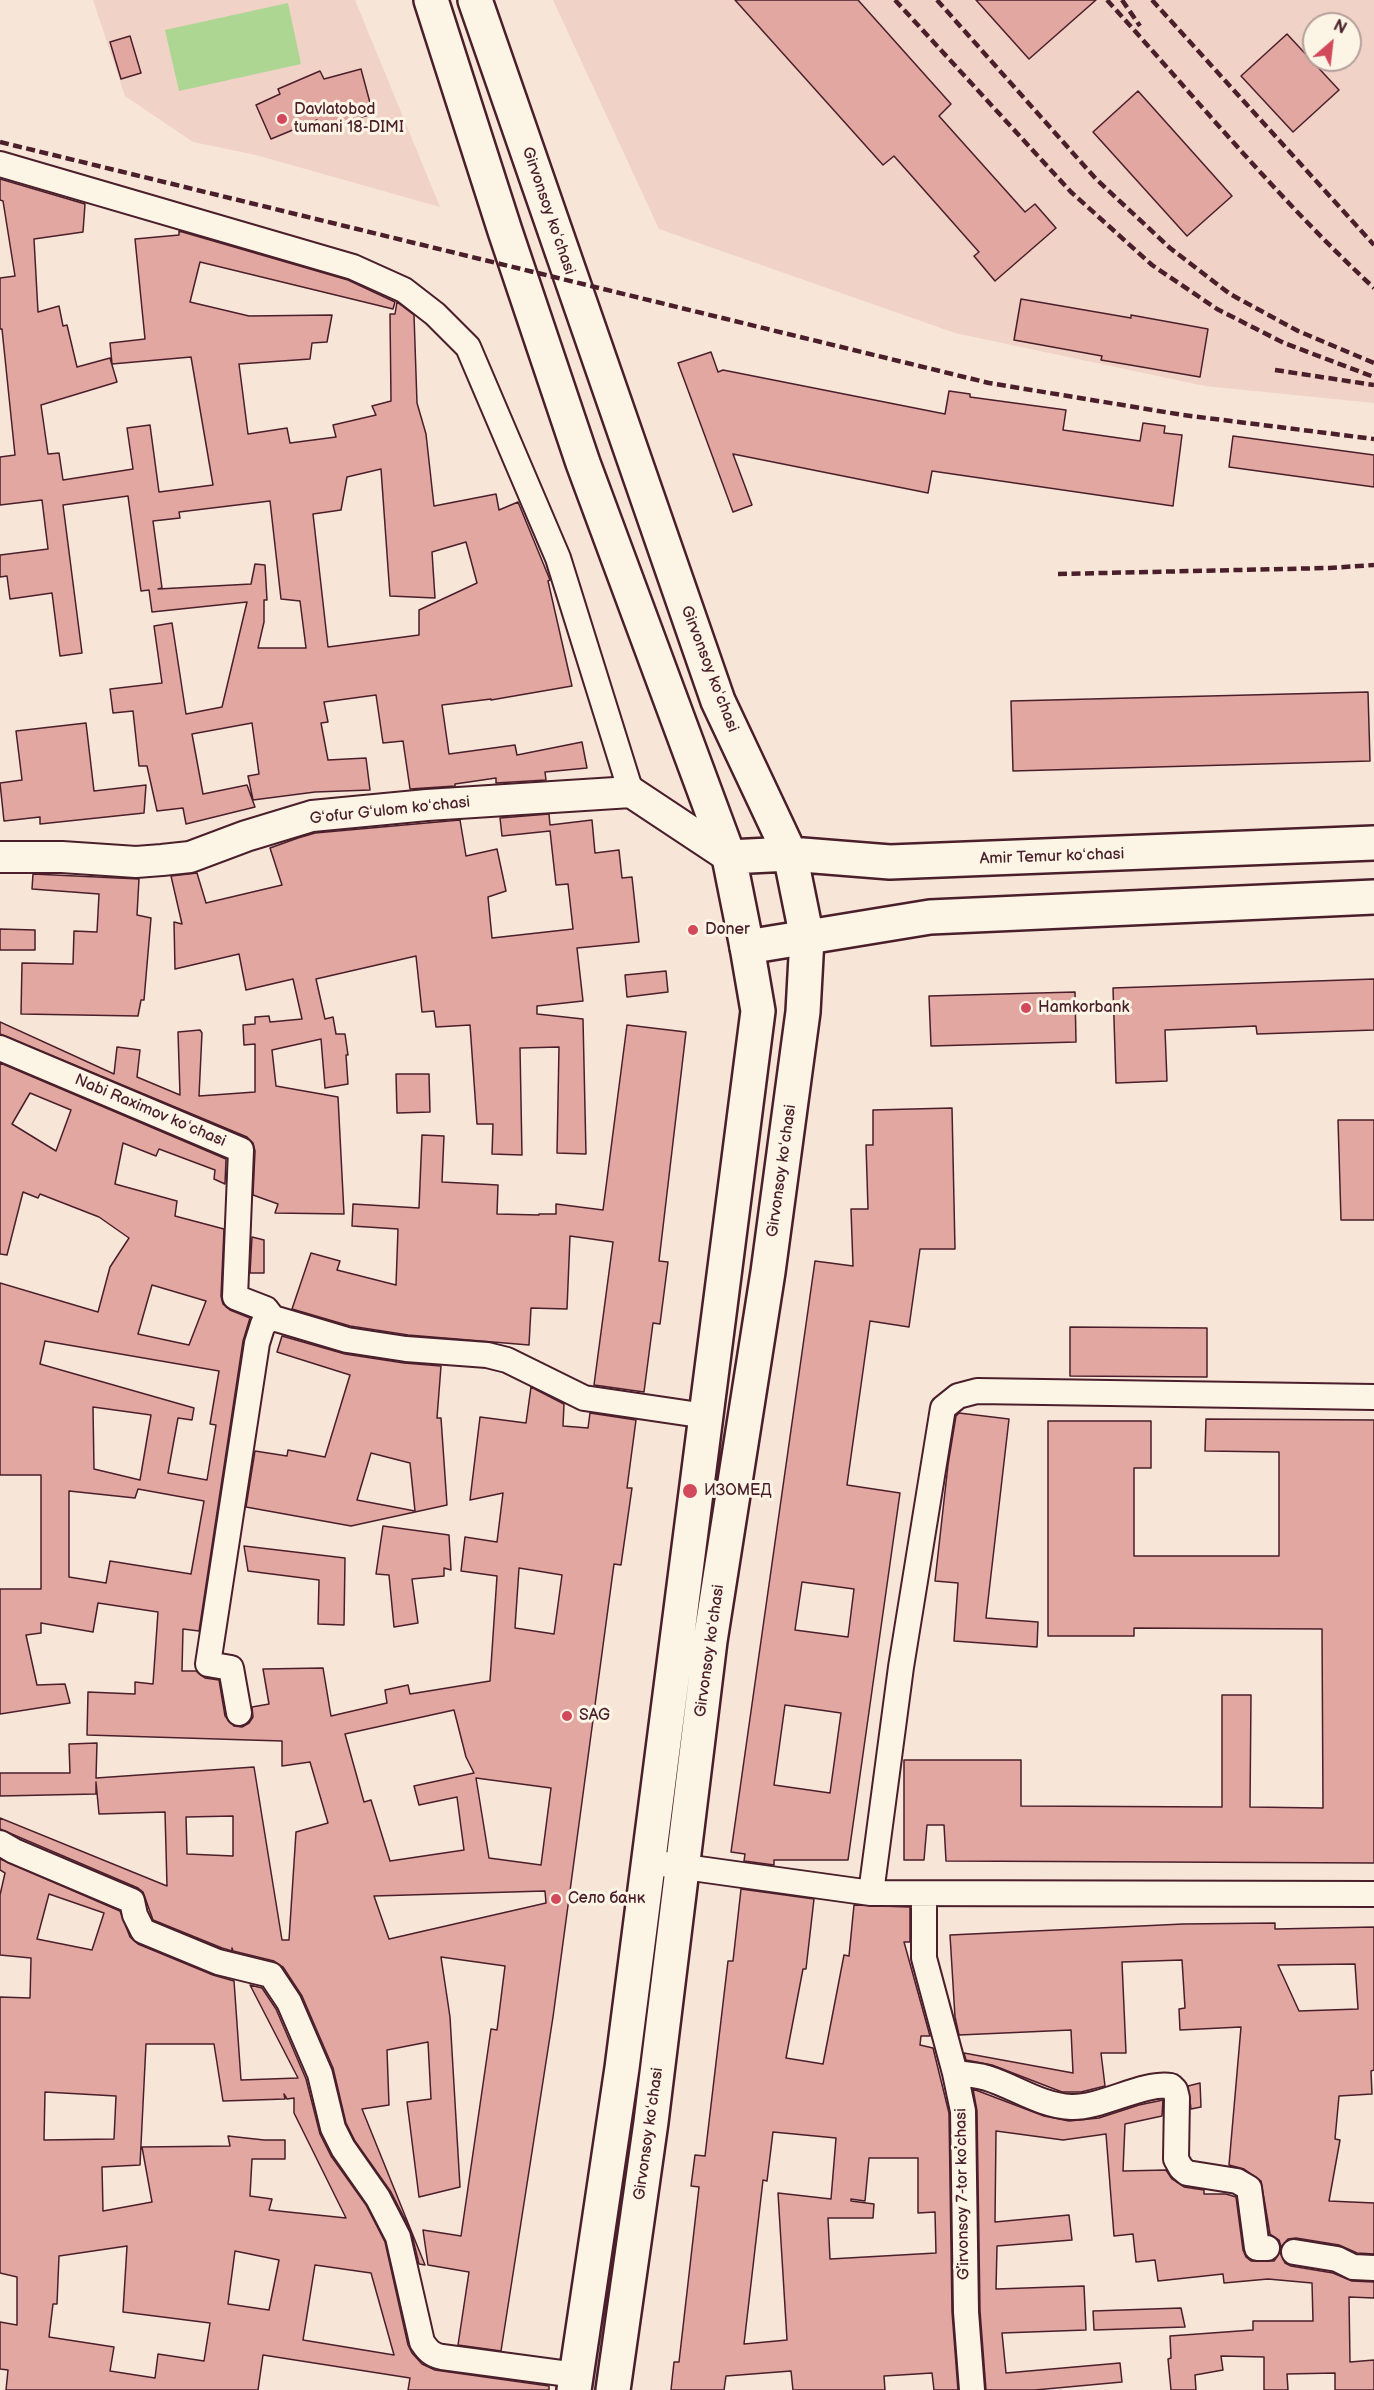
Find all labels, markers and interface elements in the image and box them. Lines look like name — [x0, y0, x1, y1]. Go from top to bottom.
north arrow — [1302, 12, 1362, 72]
text: N — [1330, 16, 1350, 39]
place label: Davlatobod tumani 18-DIMI — [294, 100, 404, 138]
marker: Davlatobod tumani 18-DIMI — [275, 112, 289, 126]
street label: Girvonsoy koʻchasi — [517, 145, 579, 277]
street label: Girvonsoy koʻchasi — [676, 603, 742, 735]
street label: Gʻofur Gʻulom koʻchasi — [309, 793, 471, 829]
street label: Amir Temur koʻchasi — [979, 845, 1125, 869]
place label: Doner — [705, 920, 750, 940]
marker: Doner — [686, 923, 700, 937]
place label: Hamkorbank — [1038, 998, 1129, 1018]
marker: Hamkorbank — [1019, 1001, 1033, 1015]
street label: Nabi Raximov koʻchasi — [72, 1070, 228, 1152]
street label: Girvonsoy koʻchasi — [763, 1103, 801, 1239]
place label: ИЗОМЕД — [704, 1481, 772, 1501]
marker: ИЗОМЕД — [681, 1482, 699, 1500]
street label: Girvonsoy koʻchasi — [691, 1583, 729, 1719]
place label: SAG — [579, 1706, 610, 1726]
marker: SAG — [560, 1709, 574, 1723]
place label: Село банк — [568, 1889, 645, 1909]
marker: Село банк — [549, 1892, 563, 1906]
street label: Girvonsoy koʻchasi — [630, 2066, 668, 2202]
street label: Gʼirvonsoy 7-tor koʼchasi — [952, 2108, 974, 2280]

